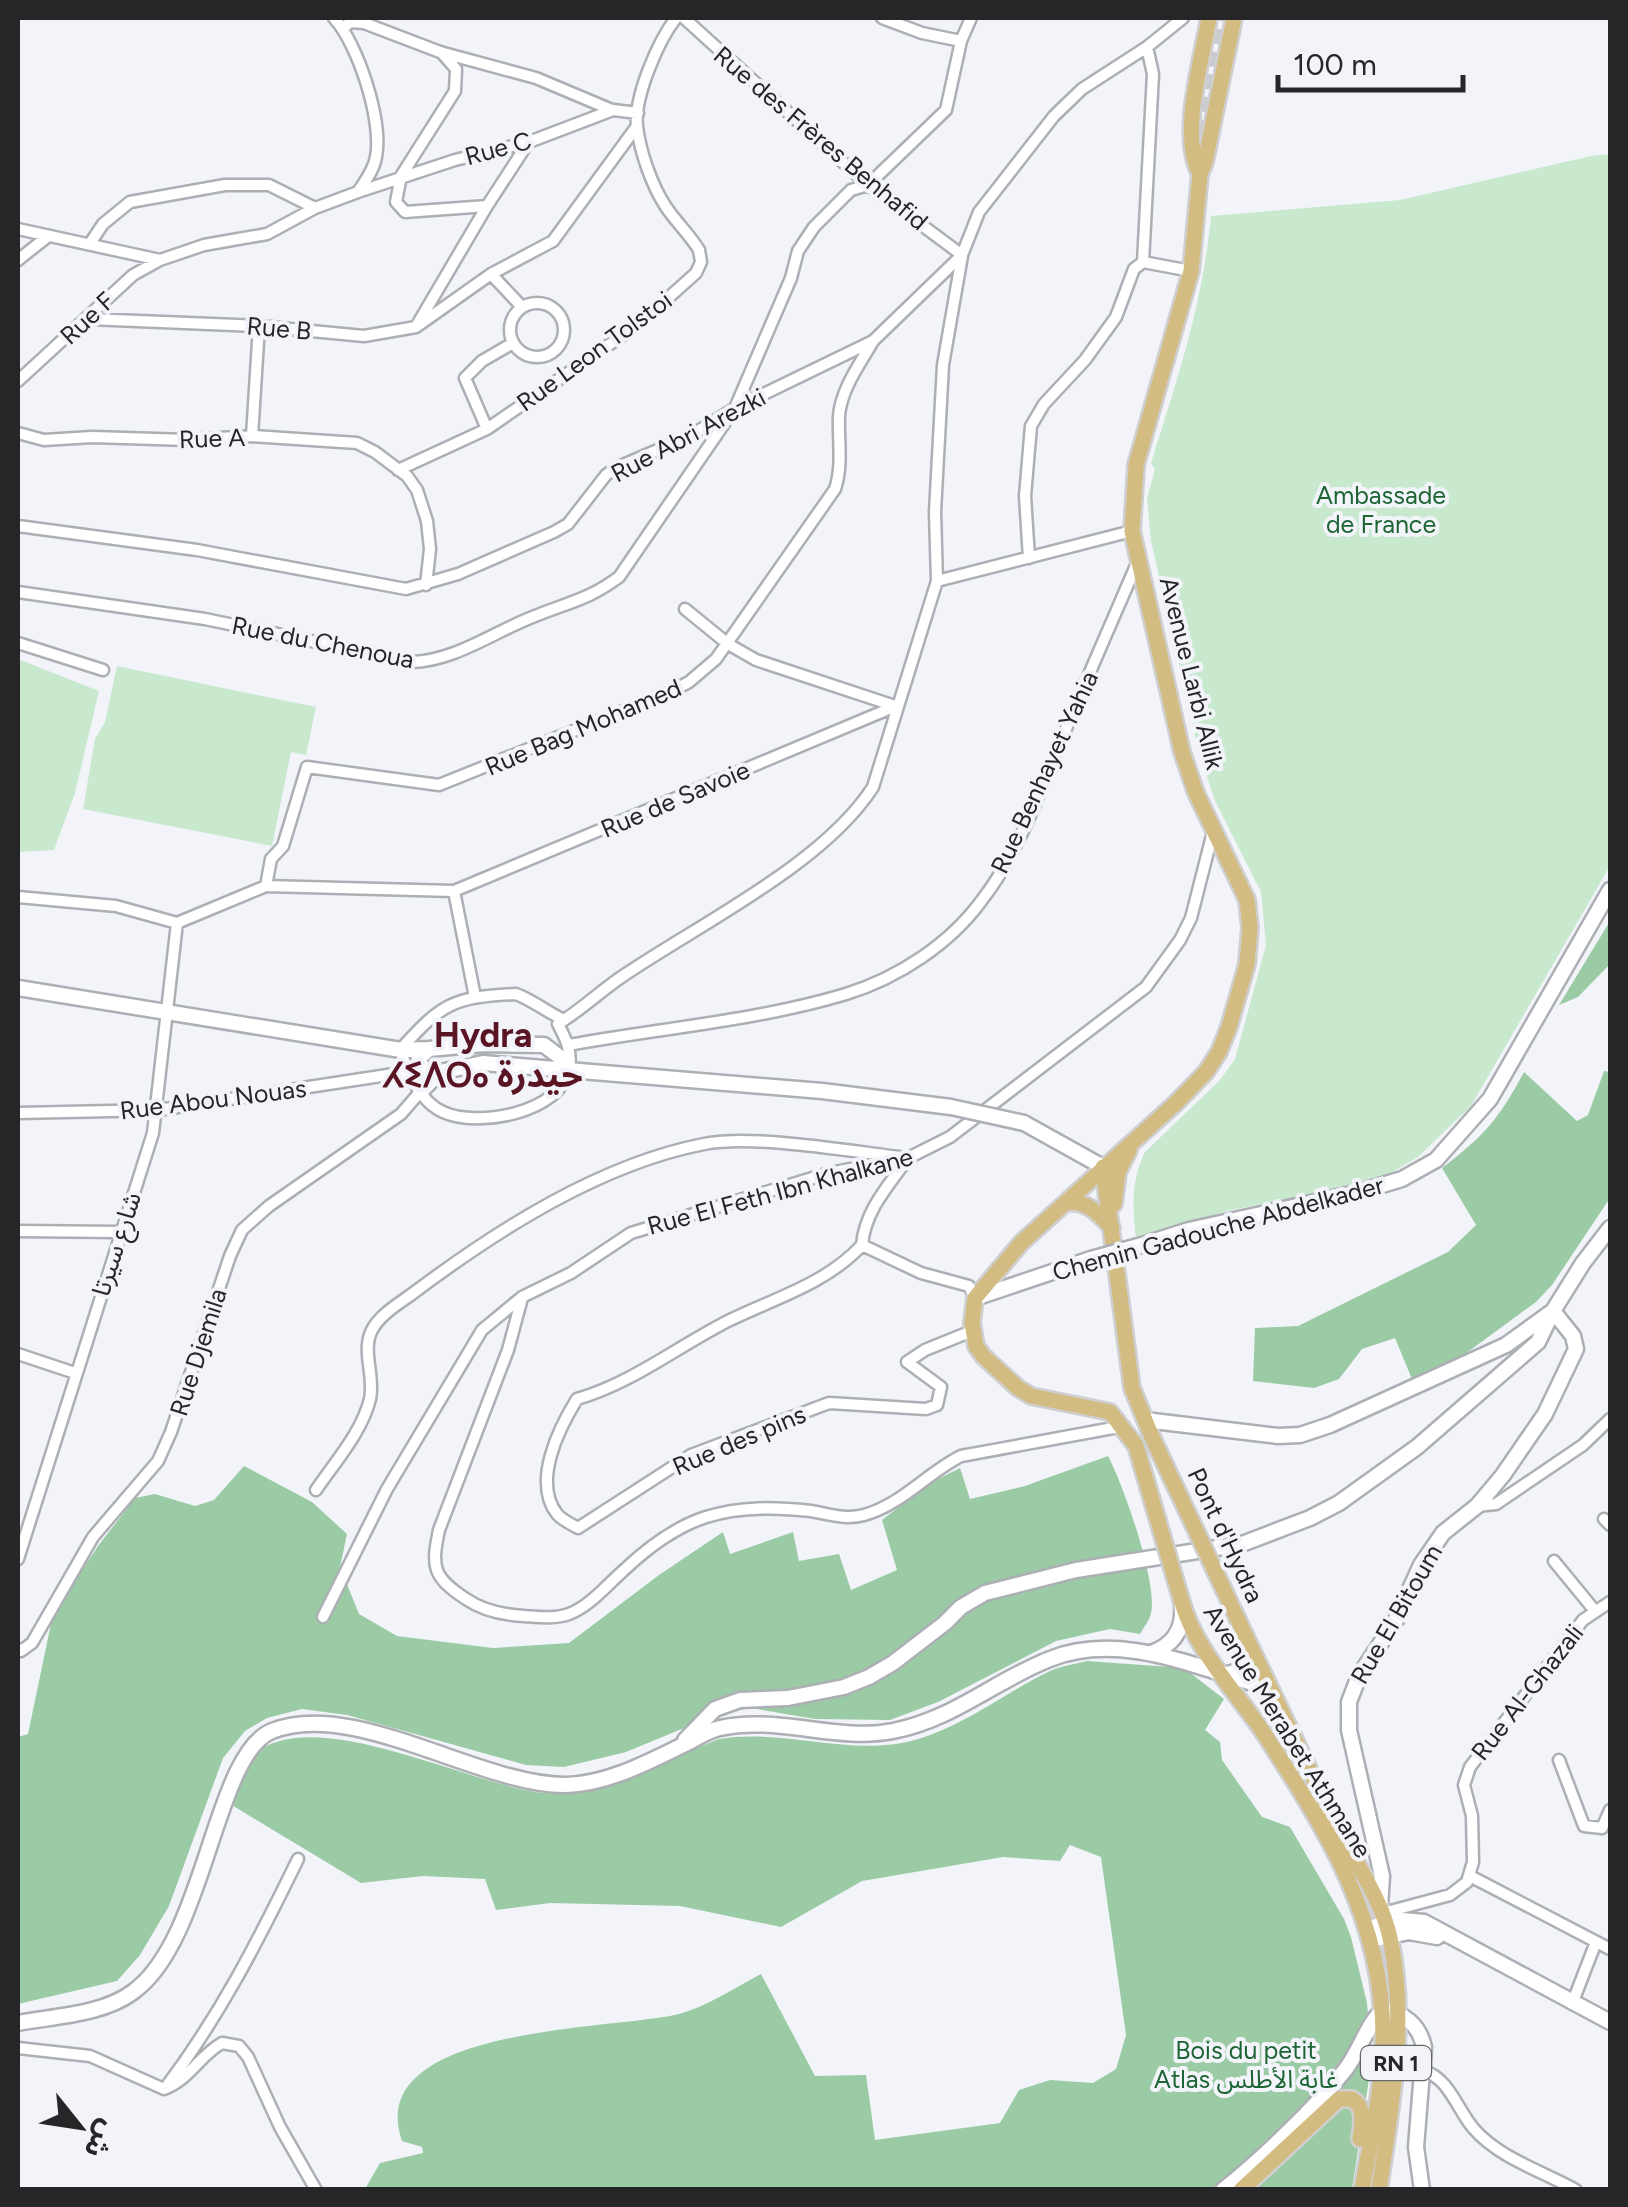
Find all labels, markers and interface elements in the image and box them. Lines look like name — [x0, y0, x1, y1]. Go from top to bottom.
scale bar — [1278, 30, 1463, 92]
street label: Rue des Frères Benhafid — [708, 40, 934, 236]
text: 100 m — [1293, 46, 1377, 83]
street label: Rue C — [462, 125, 534, 171]
street label: Rue Leon Tolstoi — [511, 285, 677, 417]
street label: Rue F — [54, 286, 120, 350]
street label: Rue B — [245, 310, 313, 346]
street label: Rue Abri Arezki — [606, 382, 770, 488]
street label: Rue A — [178, 422, 246, 454]
park label: Ambassade de France — [1316, 480, 1446, 539]
street label: Avenue Larbi Allik — [1154, 574, 1231, 773]
street label: Rue du Chenoua — [229, 610, 417, 674]
street label: Rue Benhayet Yahia — [984, 666, 1104, 878]
street label: Rue Bag Mohamed — [480, 672, 686, 782]
street label: Rue de Savoie — [596, 754, 754, 844]
district label: Hydra ⵃⵉⴷⵔⴰ حيدرة — [382, 1014, 583, 1096]
street label: Rue Abou Nouas — [118, 1073, 308, 1125]
street label: Rue El Feth Ibn Khalkane — [644, 1141, 916, 1241]
street label: Chemin Gadouche Abdelkader — [1049, 1169, 1387, 1287]
street label: شارع سيرتا — [85, 1188, 151, 1301]
street label: Rue Djemila — [163, 1284, 233, 1420]
street label: Rue des pins — [668, 1399, 810, 1481]
street label: Pont d'Hydra — [1182, 1463, 1270, 1607]
street label: Rue El Bitoum — [1344, 1539, 1448, 1689]
street label: Avenue Merabet Athmane — [1198, 1599, 1378, 1863]
street label: Rue Al-Ghazali — [1465, 1618, 1589, 1766]
park label: Bois du petit Atlas غابة الأطلس — [1154, 2035, 1338, 2094]
road number: RN 1 — [1361, 2046, 1431, 2080]
north arrow — [30, 2077, 130, 2177]
text: ش — [77, 2114, 126, 2165]

